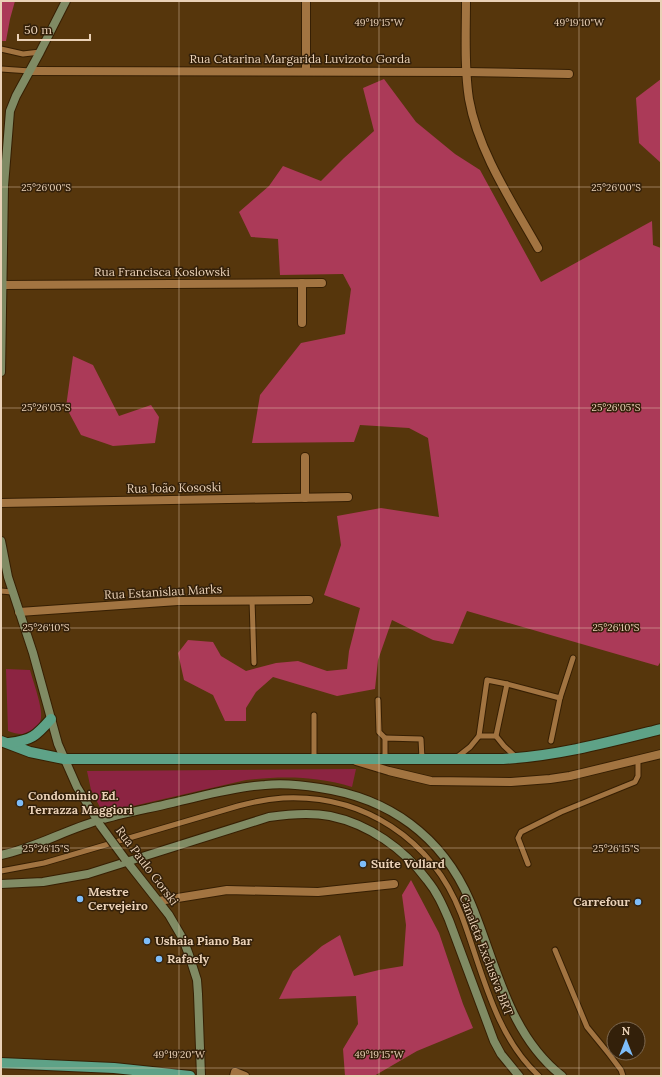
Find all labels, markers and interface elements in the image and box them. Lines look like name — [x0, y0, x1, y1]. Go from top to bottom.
scale bar — [18, 16, 90, 42]
text: 49°19'15"W — [354, 16, 405, 29]
text: 49°19'10"W — [554, 16, 605, 29]
text: 50 m — [24, 22, 52, 37]
street label: Rua Catarina Margarida Luvizoto Gorda — [190, 51, 410, 66]
text: 25°26'00"S — [21, 181, 71, 194]
text: 25°26'00"S — [591, 181, 641, 194]
street label: Rua Francisca Koslowski — [94, 264, 230, 279]
text: 25°26'05"S — [22, 401, 71, 414]
text: 25°26'05"S — [592, 401, 641, 414]
street label: Rua João Kososki — [126, 479, 222, 496]
street label: Rua Estanislau Marks — [104, 581, 223, 602]
text: 25°26'10"S — [22, 621, 70, 634]
text: 25°26'10"S — [592, 621, 640, 634]
place label: Condomínio Ed. Terrazza Maggiori — [28, 788, 133, 817]
marker: Condomínio Ed. Terrazza Maggiori — [15, 798, 25, 808]
street label: Rua Paulo Gorski — [113, 823, 182, 908]
text: 25°26'15"S — [23, 842, 69, 855]
text: 25°26'15"S — [593, 842, 639, 855]
place label: Suíte Vollard — [371, 856, 445, 871]
marker: Suíte Vollard — [358, 859, 368, 869]
place label: Mestre Cervejeiro — [88, 884, 148, 913]
street label: Canaleta Exclusiva BRT — [456, 892, 517, 1018]
marker: Mestre Cervejeiro — [75, 894, 85, 904]
place label: Carrefour — [573, 894, 630, 909]
marker: Carrefour — [633, 897, 643, 907]
place label: Ushaia Piano Bar — [155, 933, 252, 948]
marker: Ushaia Piano Bar — [142, 936, 152, 946]
place label: Rafaely — [167, 951, 210, 966]
marker: Rafaely — [154, 954, 164, 964]
north arrow — [606, 1021, 646, 1061]
text: N — [622, 1024, 631, 1038]
text: 49°19'20"W — [153, 1048, 206, 1061]
text: 49°19'15"W — [354, 1048, 405, 1061]

